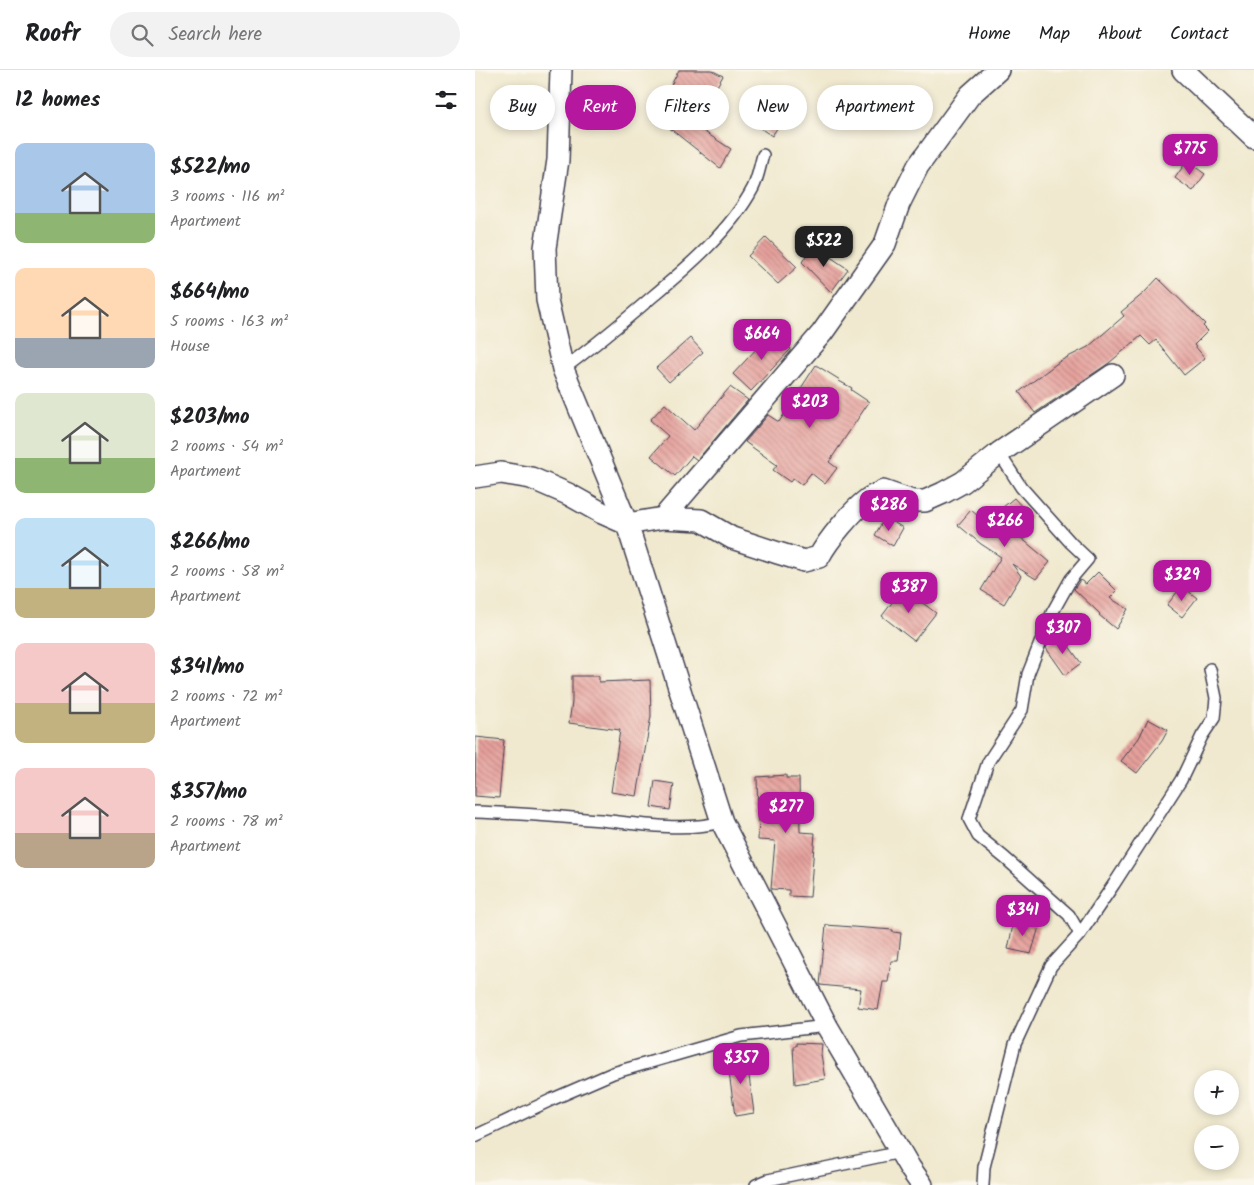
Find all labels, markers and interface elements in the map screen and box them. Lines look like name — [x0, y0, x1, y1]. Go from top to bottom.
search box — [110, 12, 460, 57]
text: Roofr — [25, 15, 80, 54]
text: Search here — [168, 20, 262, 50]
text: Home — [968, 20, 1011, 49]
text: Map — [1039, 20, 1070, 49]
text: About — [1098, 20, 1142, 49]
text: Contact — [1170, 20, 1229, 49]
icon: search — [128, 21, 156, 49]
text: 12 homes — [15, 84, 100, 117]
chip: Buy — [490, 85, 555, 130]
chip: Rent — [565, 85, 636, 130]
chip: Filters — [646, 85, 729, 130]
chip: New — [739, 85, 807, 130]
chip: Apartment — [817, 85, 933, 130]
icon: filters — [432, 86, 460, 114]
pin: $775 — [1160, 134, 1220, 176]
text: $775 — [1174, 137, 1206, 162]
text: $522/mo — [170, 151, 250, 184]
icon: home — [55, 163, 115, 223]
text: 3 rooms · 116 m² — [170, 184, 285, 209]
text: Apartment — [170, 209, 241, 234]
pin: $522 — [794, 226, 854, 268]
text: $522 — [806, 229, 842, 254]
text: $664/mo — [170, 276, 249, 309]
icon: home — [55, 288, 115, 348]
text: 5 rooms · 163 m² — [170, 309, 288, 334]
pin: $664 — [732, 318, 792, 361]
text: $664 — [744, 322, 780, 347]
text: House — [170, 334, 210, 359]
pin: $203 — [780, 386, 840, 429]
text: $203 — [792, 390, 828, 415]
text: $203/mo — [170, 401, 250, 434]
icon: home — [55, 413, 115, 473]
text: 2 rooms · 54 m² — [170, 434, 283, 459]
text: Apartment — [170, 459, 241, 484]
pin: $286 — [859, 490, 919, 532]
text: $286 — [871, 493, 907, 518]
pin: $266 — [975, 506, 1035, 548]
text: $266 — [987, 509, 1023, 534]
text: $266/mo — [170, 526, 250, 559]
icon: home — [55, 538, 115, 598]
text: 2 rooms · 58 m² — [170, 559, 284, 584]
pin: $329 — [1152, 560, 1212, 602]
text: $329 — [1164, 563, 1200, 588]
pin: $387 — [879, 572, 939, 614]
text: $387 — [891, 575, 927, 600]
text: Apartment — [170, 584, 241, 609]
pin: $307 — [1033, 612, 1093, 655]
text: $307 — [1046, 616, 1080, 641]
text: $341/mo — [170, 651, 244, 684]
icon: home — [55, 663, 115, 723]
text: 2 rooms · 72 m² — [170, 684, 282, 709]
text: Apartment — [170, 709, 241, 734]
text: $357/mo — [170, 776, 247, 809]
icon: home — [55, 788, 115, 848]
pin: $277 — [756, 792, 816, 834]
text: $277 — [769, 795, 803, 820]
text: 2 rooms · 78 m² — [170, 809, 283, 834]
text: Apartment — [170, 834, 241, 859]
pin: $341 — [993, 894, 1053, 937]
text: $341 — [1007, 898, 1039, 923]
pin: $357 — [711, 1042, 771, 1085]
text: $357 — [724, 1046, 758, 1071]
map controls — [1194, 1070, 1239, 1170]
button: + — [1194, 1070, 1239, 1115]
button: − — [1194, 1125, 1239, 1170]

